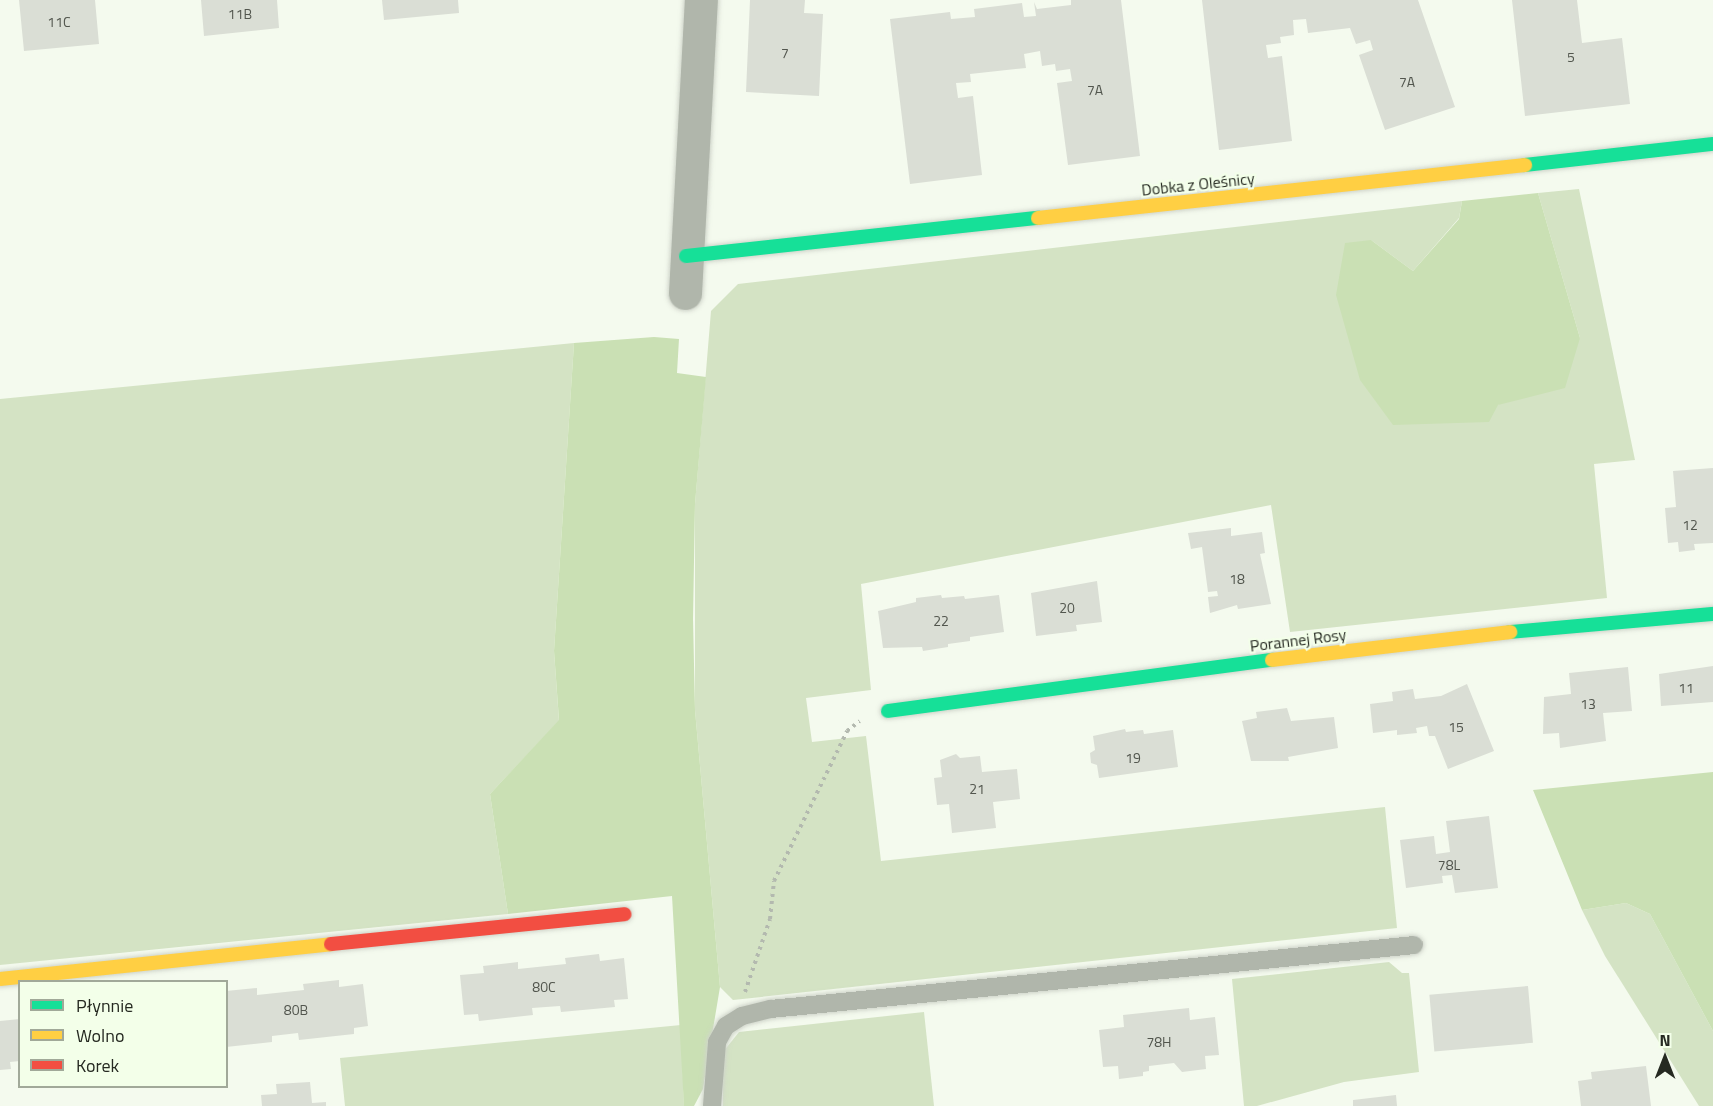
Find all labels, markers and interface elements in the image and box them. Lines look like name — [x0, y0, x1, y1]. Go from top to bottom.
house number: 11B — [228, 6, 252, 22]
house number: 11C — [47, 14, 71, 30]
house number: 7 — [781, 45, 789, 61]
house number: 5 — [1567, 49, 1575, 65]
house number: 7A — [1399, 74, 1415, 90]
house number: 7A — [1087, 82, 1103, 98]
street label: Dobka z Oleśnicy — [1140, 169, 1256, 199]
house number: 12 — [1682, 517, 1698, 533]
house number: 18 — [1229, 571, 1245, 587]
house number: 20 — [1059, 600, 1075, 616]
house number: 22 — [933, 613, 949, 629]
street label: Porannej Rosy — [1249, 625, 1347, 655]
house number: 11 — [1678, 680, 1694, 696]
house number: 13 — [1580, 696, 1596, 712]
house number: 15 — [1448, 719, 1464, 735]
house number: 19 — [1125, 750, 1141, 766]
house number: 21 — [969, 781, 985, 797]
house number: 78L — [1438, 857, 1460, 873]
house number: 80C — [532, 979, 556, 995]
legend — [18, 980, 228, 1088]
text: Płynnie — [76, 992, 133, 1019]
house number: 80B — [284, 1002, 308, 1018]
text: Wolno — [76, 1022, 124, 1049]
north arrow — [1635, 1028, 1695, 1088]
text: N — [1659, 1028, 1671, 1052]
house number: 78H — [1146, 1034, 1172, 1050]
text: Korek — [76, 1052, 119, 1079]

